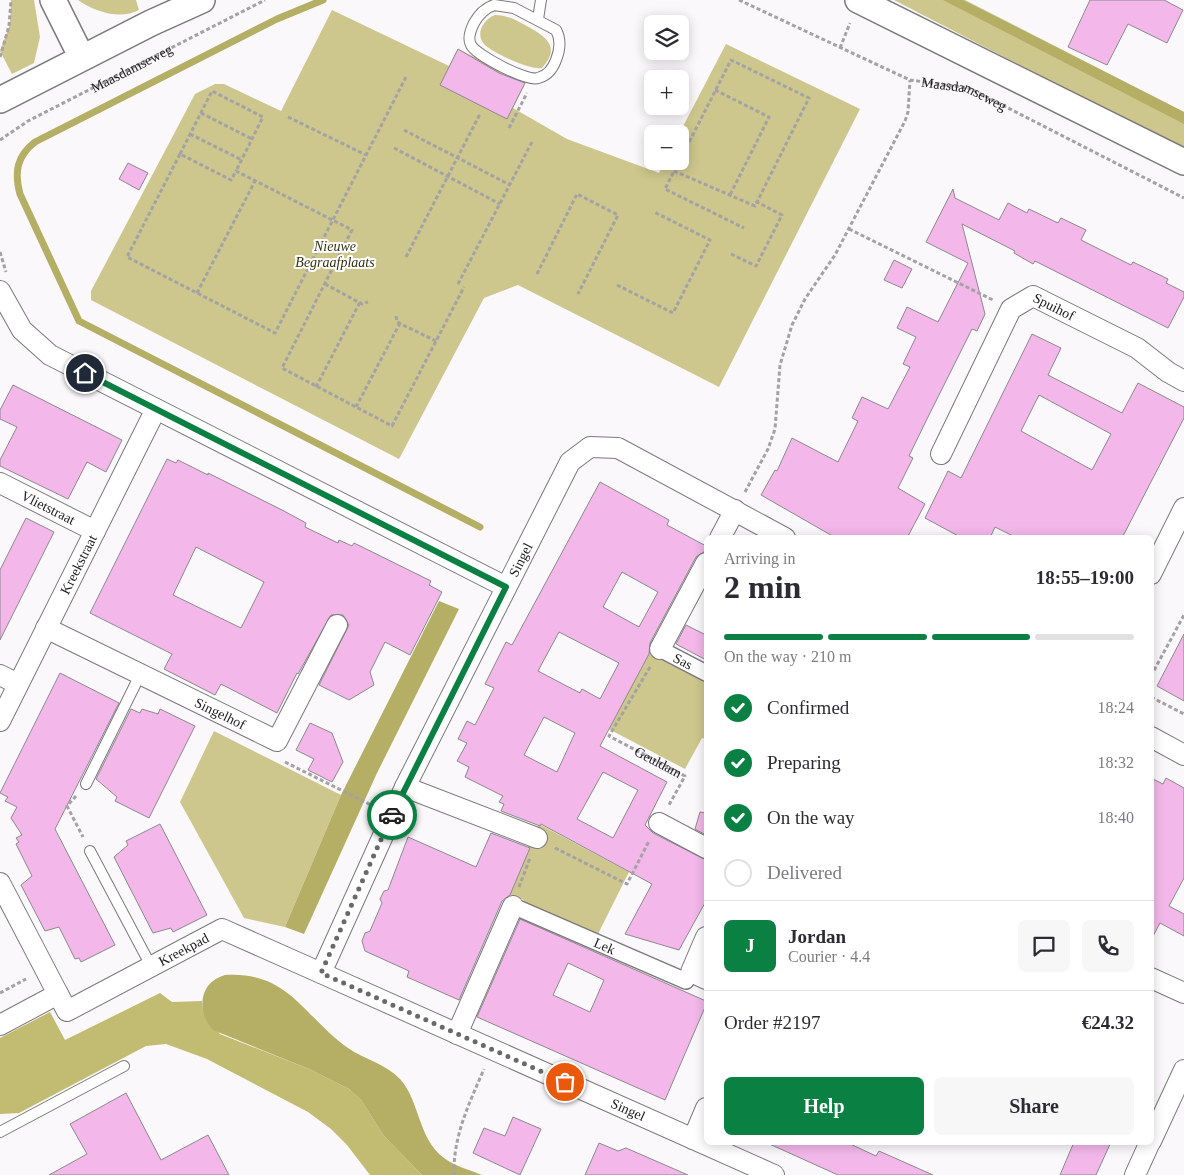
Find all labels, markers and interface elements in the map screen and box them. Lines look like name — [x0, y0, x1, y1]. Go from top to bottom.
map controls — [644, 15, 689, 170]
button: layers — [644, 15, 689, 60]
street label: Maasdamseweg — [88, 41, 175, 95]
button: + — [644, 70, 689, 115]
street label: Maasdamseweg — [920, 74, 1009, 114]
button: − — [644, 125, 689, 170]
park label: Nieuwe Begraafplaats — [295, 239, 375, 270]
street label: Spuihof — [1031, 290, 1077, 323]
pin — [64, 352, 106, 394]
icon: home — [71, 359, 99, 387]
street label: Vlietstraat — [19, 487, 78, 527]
street label: Kreekstraat — [57, 532, 99, 597]
street label: Singel — [506, 540, 535, 579]
text: Arriving in — [724, 550, 796, 567]
text: 18:55–19:00 — [1036, 567, 1134, 588]
text: 2 min — [724, 569, 801, 605]
text: On the way · 210 m — [724, 648, 852, 665]
street label: Sas — [671, 650, 695, 672]
icon: check — [724, 694, 752, 722]
street label: Singelhof — [193, 695, 248, 732]
text: Confirmed — [767, 697, 849, 718]
text: 18:24 — [1098, 699, 1134, 716]
street label: Geuldam — [632, 743, 685, 781]
icon: check — [724, 749, 752, 777]
text: Preparing — [767, 752, 841, 773]
text: 18:32 — [1098, 754, 1134, 771]
courier — [367, 790, 417, 840]
icon: car — [378, 801, 406, 829]
icon: check — [724, 804, 752, 832]
text: On the way — [767, 807, 855, 828]
text: 18:40 — [1098, 809, 1134, 826]
text: Delivered — [767, 862, 842, 883]
button: chat — [1018, 920, 1070, 972]
button: phone — [1082, 920, 1134, 972]
text: Jordan — [788, 926, 846, 947]
street label: Kreekpad — [156, 930, 211, 969]
street label: Lek — [592, 935, 618, 957]
text: J — [745, 935, 755, 956]
text: Courier · 4.4 — [788, 948, 870, 965]
text: Order #2197 — [724, 1012, 821, 1033]
text: €24.32 — [1082, 1012, 1134, 1033]
pin — [544, 1061, 586, 1103]
icon: bag — [551, 1068, 579, 1096]
button: Help — [724, 1077, 924, 1135]
button: Share — [934, 1077, 1134, 1135]
street label: Singel — [609, 1096, 647, 1124]

